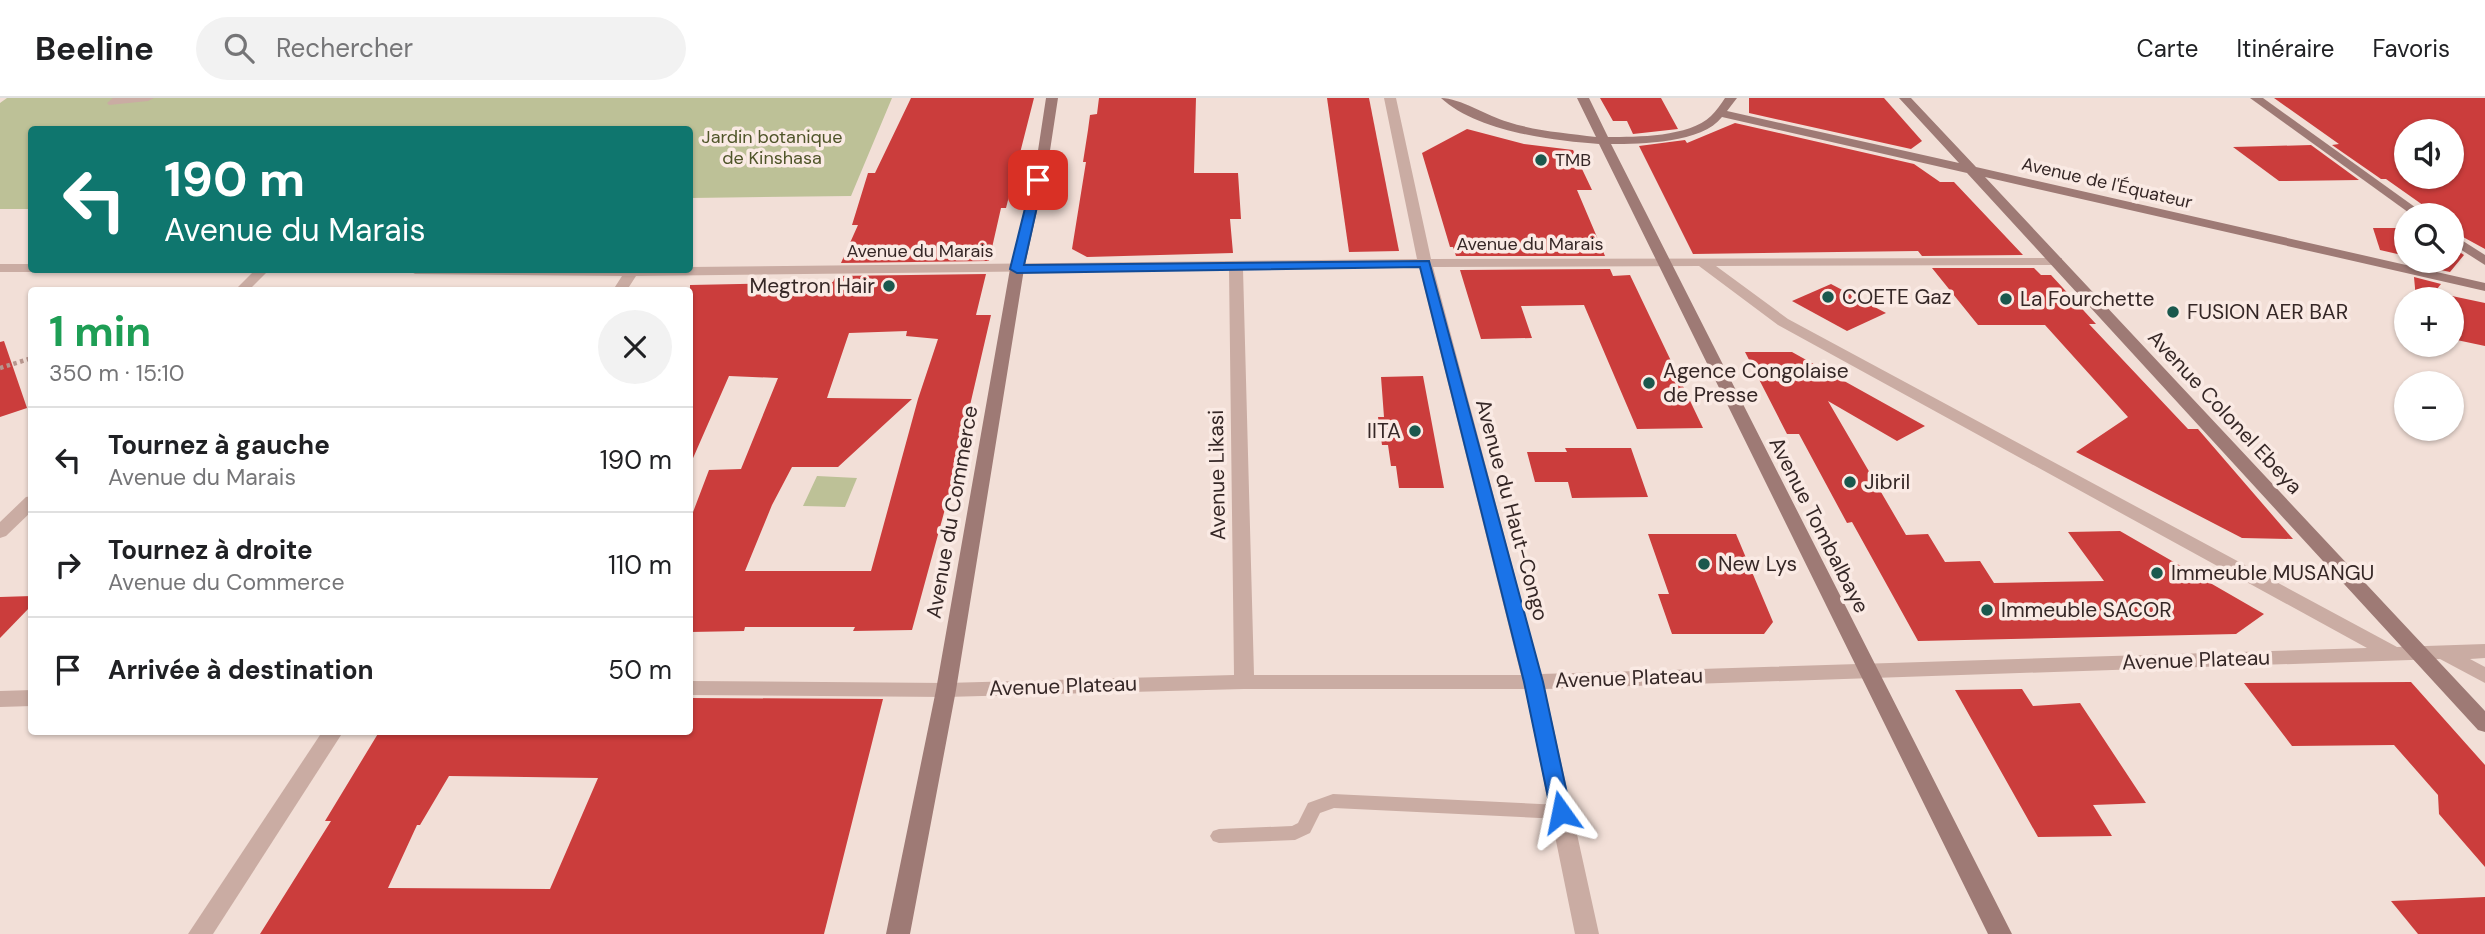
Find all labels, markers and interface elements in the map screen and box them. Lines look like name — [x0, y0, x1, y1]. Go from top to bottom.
search box — [196, 17, 686, 80]
text: Beeline — [35, 27, 154, 70]
icon: search — [220, 29, 258, 67]
text: Rechercher — [276, 31, 413, 65]
text: Carte — [2137, 33, 2198, 64]
text: Itinéraire — [2236, 33, 2334, 64]
text: Favoris — [2372, 33, 2450, 64]
map controls — [2394, 119, 2464, 441]
button: sound — [2394, 119, 2464, 189]
park label: Jardin botanique de Kinshasa — [702, 125, 842, 170]
text: 190 m — [164, 147, 305, 211]
place label: TMB — [1555, 148, 1591, 172]
pin — [1008, 150, 1068, 210]
marker: TMB — [1533, 152, 1549, 168]
street label: Avenue de l'Équateur — [2019, 152, 2195, 214]
icon: left — [49, 154, 140, 245]
icon: arrive — [1019, 161, 1057, 199]
button: search — [2394, 203, 2464, 273]
text: Avenue du Marais — [164, 209, 425, 251]
street label: Avenue du Marais — [1456, 232, 1604, 256]
street label: Avenue du Marais — [846, 239, 994, 263]
place label: Megtron Hair — [750, 272, 875, 300]
marker: Megtron Hair — [881, 278, 897, 294]
place label: COETE Gaz — [1842, 283, 1951, 311]
place label: La Fourchette — [2020, 285, 2155, 313]
button: + — [2394, 287, 2464, 357]
marker: COETE Gaz — [1820, 289, 1836, 305]
marker: La Fourchette — [1998, 291, 2014, 307]
place label: FUSION AER BAR — [2187, 298, 2348, 326]
text: 1 min — [49, 304, 151, 359]
marker: FUSION AER BAR — [2165, 304, 2181, 320]
button: close — [598, 310, 672, 384]
street label: Avenue Colonel Ebeya — [2142, 324, 2308, 500]
place label: Agence Congolaise de Presse — [1663, 357, 1849, 409]
text: 350 m · 15:10 — [49, 358, 185, 388]
button: − — [2394, 371, 2464, 441]
marker: Agence Congolaise de Presse — [1641, 375, 1657, 391]
street label: Avenue du Haut-Congo — [1469, 396, 1555, 624]
street label: Avenue du Commerce — [919, 403, 985, 621]
street label: Avenue Likasi — [1202, 409, 1232, 541]
place label: IITA — [1367, 417, 1401, 445]
marker: IITA — [1407, 423, 1423, 439]
text: Tournez à gauche — [108, 428, 330, 462]
street label: Avenue Tombalbaye — [1762, 432, 1876, 618]
icon: left — [49, 441, 87, 479]
text: 190 m — [600, 443, 672, 477]
text: Avenue du Marais — [108, 462, 296, 492]
place label: Jibril — [1864, 468, 1910, 496]
marker: Jibril — [1842, 474, 1858, 490]
text: Tournez à droite — [108, 533, 313, 567]
icon: right — [49, 546, 87, 584]
text: 110 m — [608, 548, 672, 582]
place label: New Lys — [1718, 550, 1797, 578]
marker: New Lys — [1696, 556, 1712, 572]
place label: Immeuble MUSANGU — [2171, 559, 2374, 587]
marker: Immeuble MUSANGU — [2149, 565, 2165, 581]
text: Avenue du Commerce — [108, 567, 344, 597]
place label: Immeuble SACOR — [2001, 596, 2172, 624]
marker: Immeuble SACOR — [1979, 602, 1995, 618]
street label: Avenue Plateau — [2121, 643, 2271, 677]
icon: arrive — [49, 651, 87, 689]
text: Arrivée à destination — [108, 653, 374, 687]
text: 50 m — [608, 653, 672, 687]
street label: Avenue Plateau — [1554, 661, 1704, 695]
street label: Avenue Plateau — [988, 669, 1138, 703]
position arrow — [1524, 775, 1598, 849]

